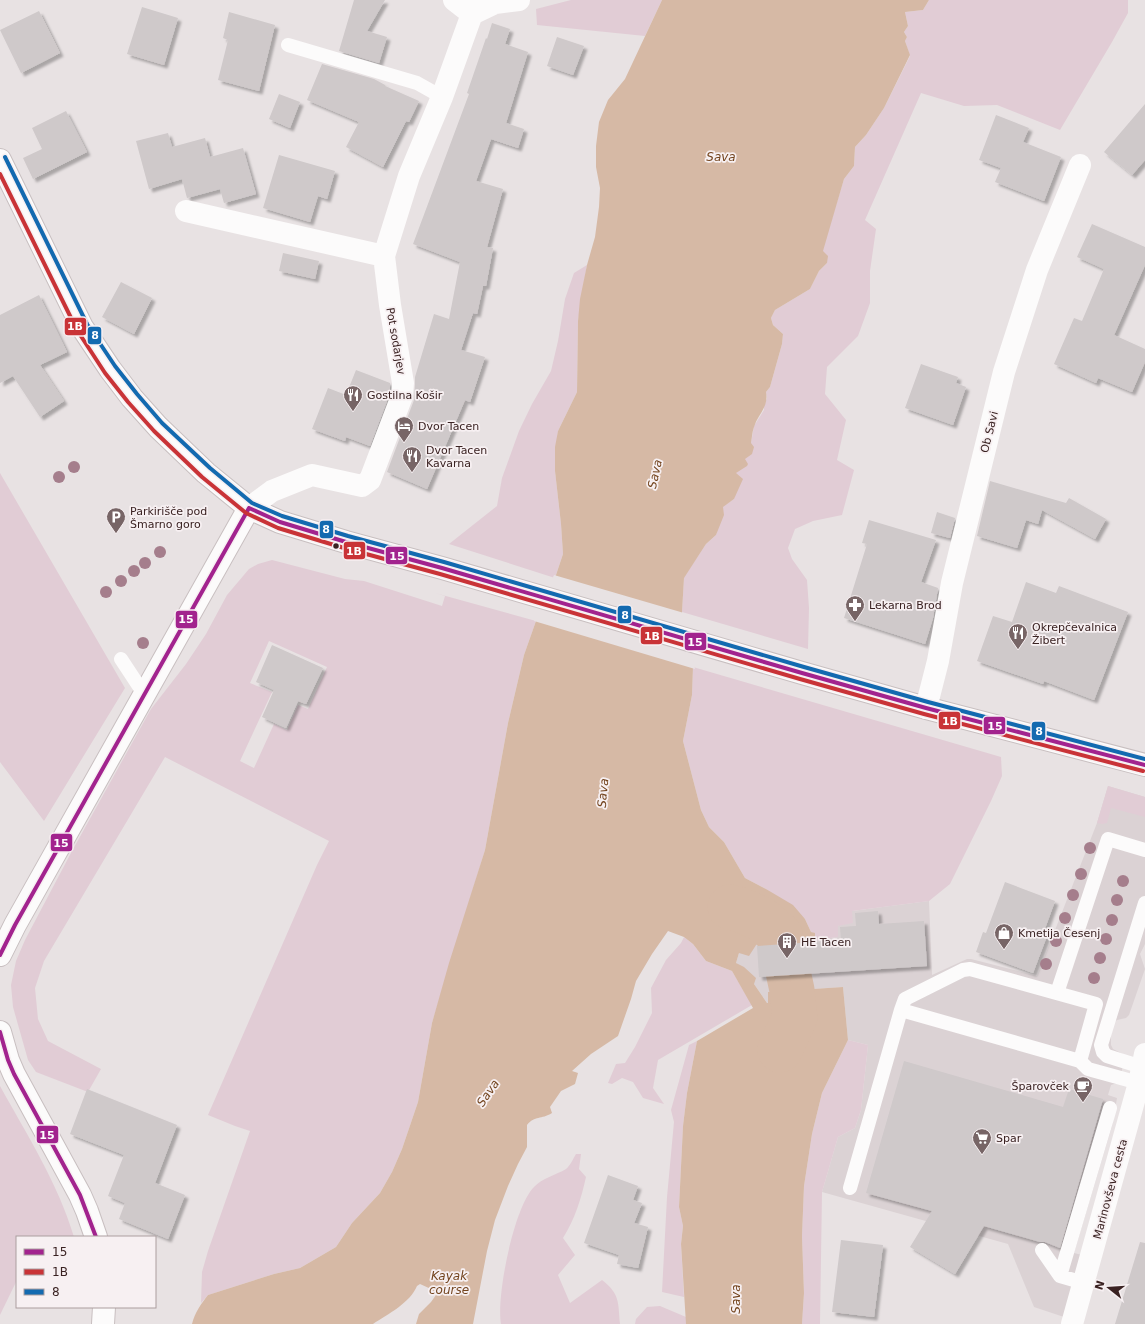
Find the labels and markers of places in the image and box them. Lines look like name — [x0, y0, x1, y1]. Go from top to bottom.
restaurant icon: Gostilna Košir — [342, 384, 364, 412]
place label: Gostilna Košir — [367, 389, 443, 402]
hotel icon: Dvor Tacen — [393, 415, 415, 443]
place label: Dvor Tacen — [418, 420, 479, 433]
place label: Dvor Tacen Kavarna — [426, 444, 487, 470]
restaurant icon: Dvor Tacen Kavarna — [401, 445, 423, 473]
place label: Parkirišče pod Šmarno goro — [130, 505, 207, 531]
parking icon: Parkirišče pod Šmarno goro — [105, 506, 127, 534]
unlabelled marker — [331, 541, 341, 551]
pharmacy icon: Lekarna Brod — [844, 594, 866, 622]
place label: Lekarna Brod — [869, 599, 942, 612]
place label: Okrepčevalnica Žibert — [1032, 621, 1117, 647]
restaurant icon: Okrepčevalnica Žibert — [1007, 622, 1029, 650]
shop icon: Kmetija Česenj — [993, 922, 1015, 950]
place label: Kmetija Česenj — [1018, 927, 1100, 940]
building icon: HE Tacen — [776, 931, 798, 959]
place label: HE Tacen — [801, 936, 851, 949]
cafe icon: Šparovček — [1072, 1075, 1094, 1103]
place label: Šparovček — [1012, 1080, 1070, 1093]
supermarket icon: Spar — [971, 1127, 993, 1155]
place label: Spar — [996, 1132, 1022, 1145]

